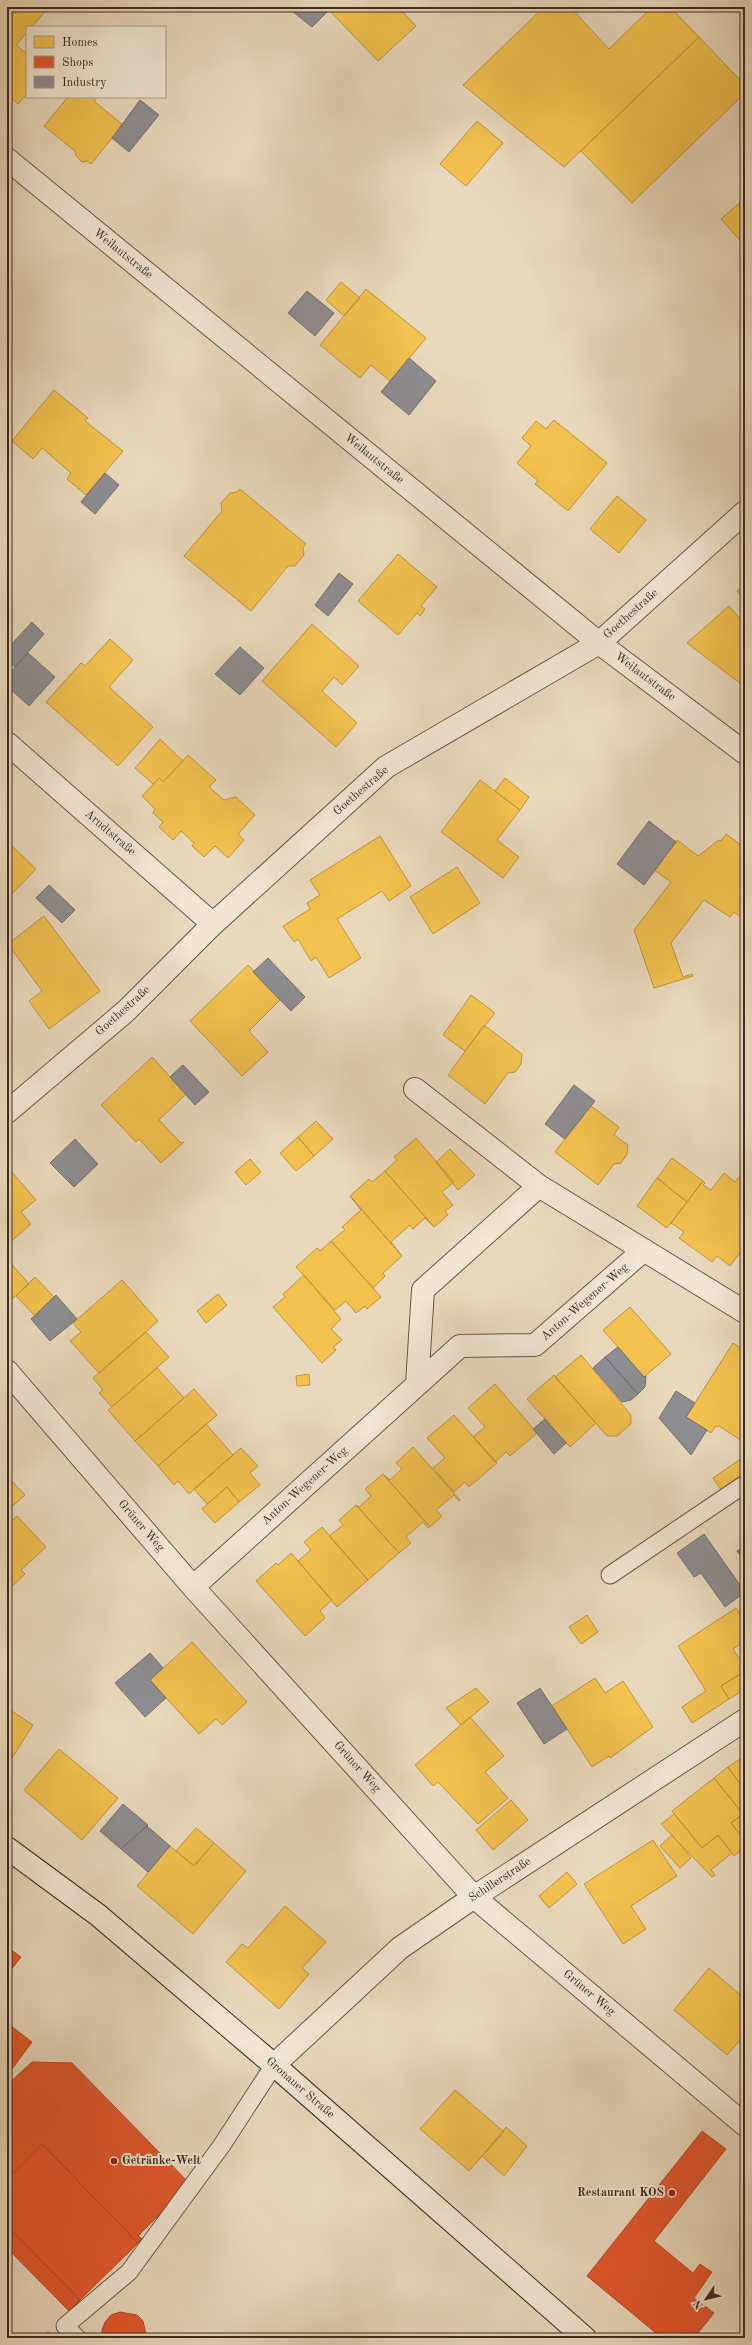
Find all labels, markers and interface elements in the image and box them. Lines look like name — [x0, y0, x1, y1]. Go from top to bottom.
legend — [26, 26, 166, 98]
text: Homes — [62, 37, 98, 49]
text: Shops — [62, 57, 93, 69]
text: Industry — [62, 77, 107, 89]
street label: Weilautstraße — [91, 227, 155, 282]
street label: Weilautstraße — [342, 432, 406, 487]
street label: Goethestraße — [602, 586, 661, 641]
street label: Weilautstraße — [613, 650, 678, 704]
street label: Goethestraße — [331, 764, 391, 818]
street label: Arndtstraße — [82, 808, 138, 859]
street label: Goethestraße — [94, 983, 153, 1038]
street label: Anton-Wegener-Weg — [539, 1261, 631, 1343]
street label: Anton-Wegener-Weg — [260, 1444, 351, 1528]
street label: Grüner Weg — [116, 1498, 167, 1554]
street label: Grüner Weg — [331, 1739, 383, 1795]
street label: Schillerstraße — [467, 1855, 534, 1904]
street label: Grüner Weg — [561, 1968, 618, 2018]
street label: Gronauer Straße — [263, 2055, 337, 2121]
place label: Getränke-Welt — [122, 2155, 202, 2167]
marker: Getränke-Welt — [109, 2156, 119, 2166]
place label: Restaurant KOS — [577, 2187, 664, 2199]
marker: Restaurant KOS — [667, 2188, 677, 2198]
north arrow — [686, 2279, 726, 2319]
text: N — [692, 2297, 706, 2310]

